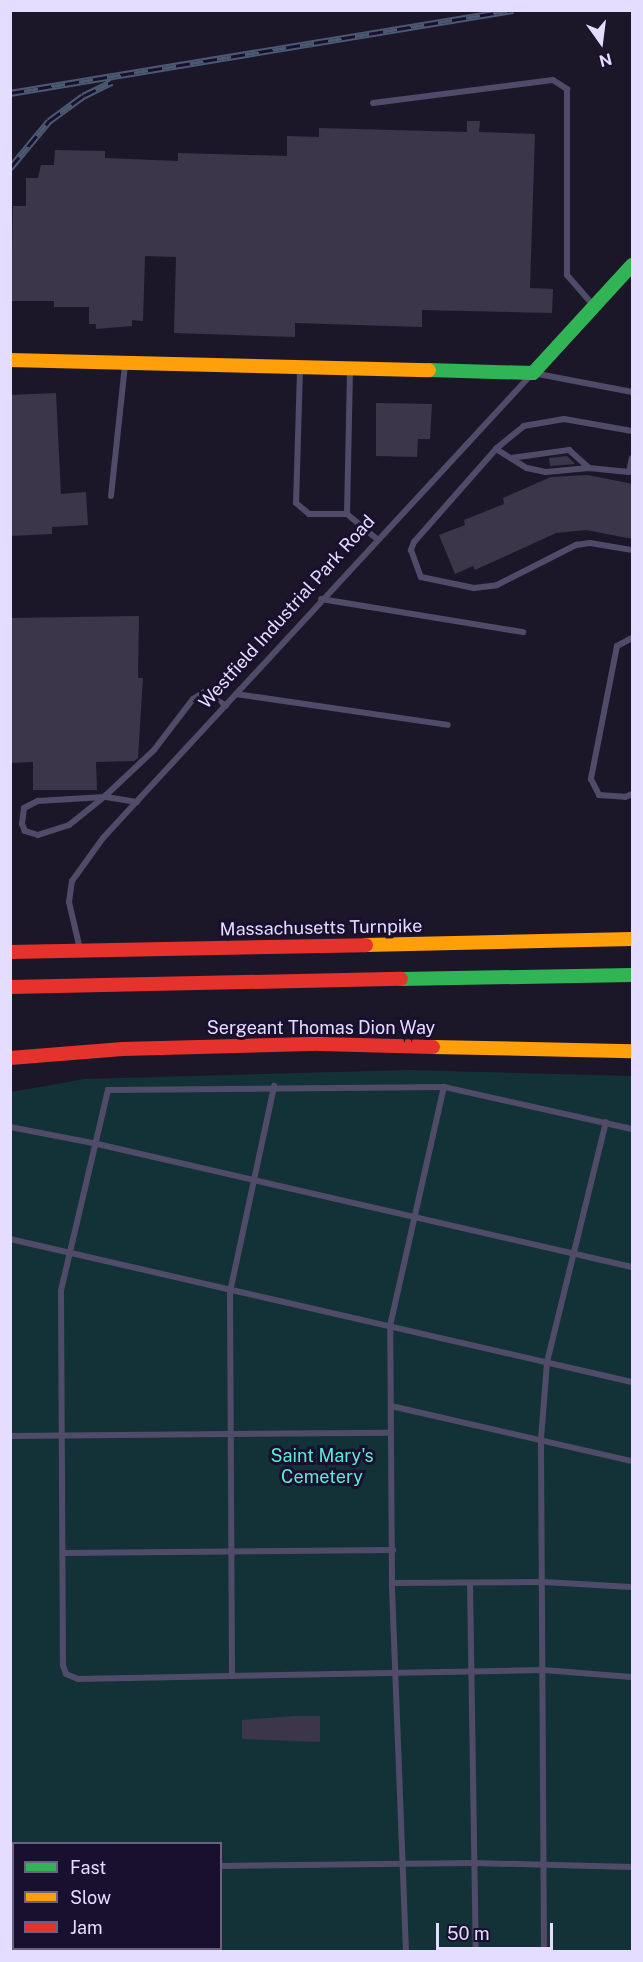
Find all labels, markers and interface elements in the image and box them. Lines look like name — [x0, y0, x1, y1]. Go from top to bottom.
north arrow — [571, 12, 631, 72]
text: N — [597, 49, 614, 71]
street label: Westfield Industrial Park Road — [194, 511, 380, 713]
street label: Massachusetts Turnpike — [219, 915, 423, 941]
street label: Sergeant Thomas Dion Way — [207, 1017, 435, 1039]
park label: Saint Mary's Cemetery — [270, 1446, 374, 1488]
legend — [12, 1842, 222, 1950]
text: Fast — [70, 1857, 106, 1878]
text: Slow — [70, 1887, 111, 1908]
scale bar — [439, 1911, 556, 1949]
text: Jam — [70, 1917, 103, 1938]
text: 50 m — [447, 1923, 490, 1944]

